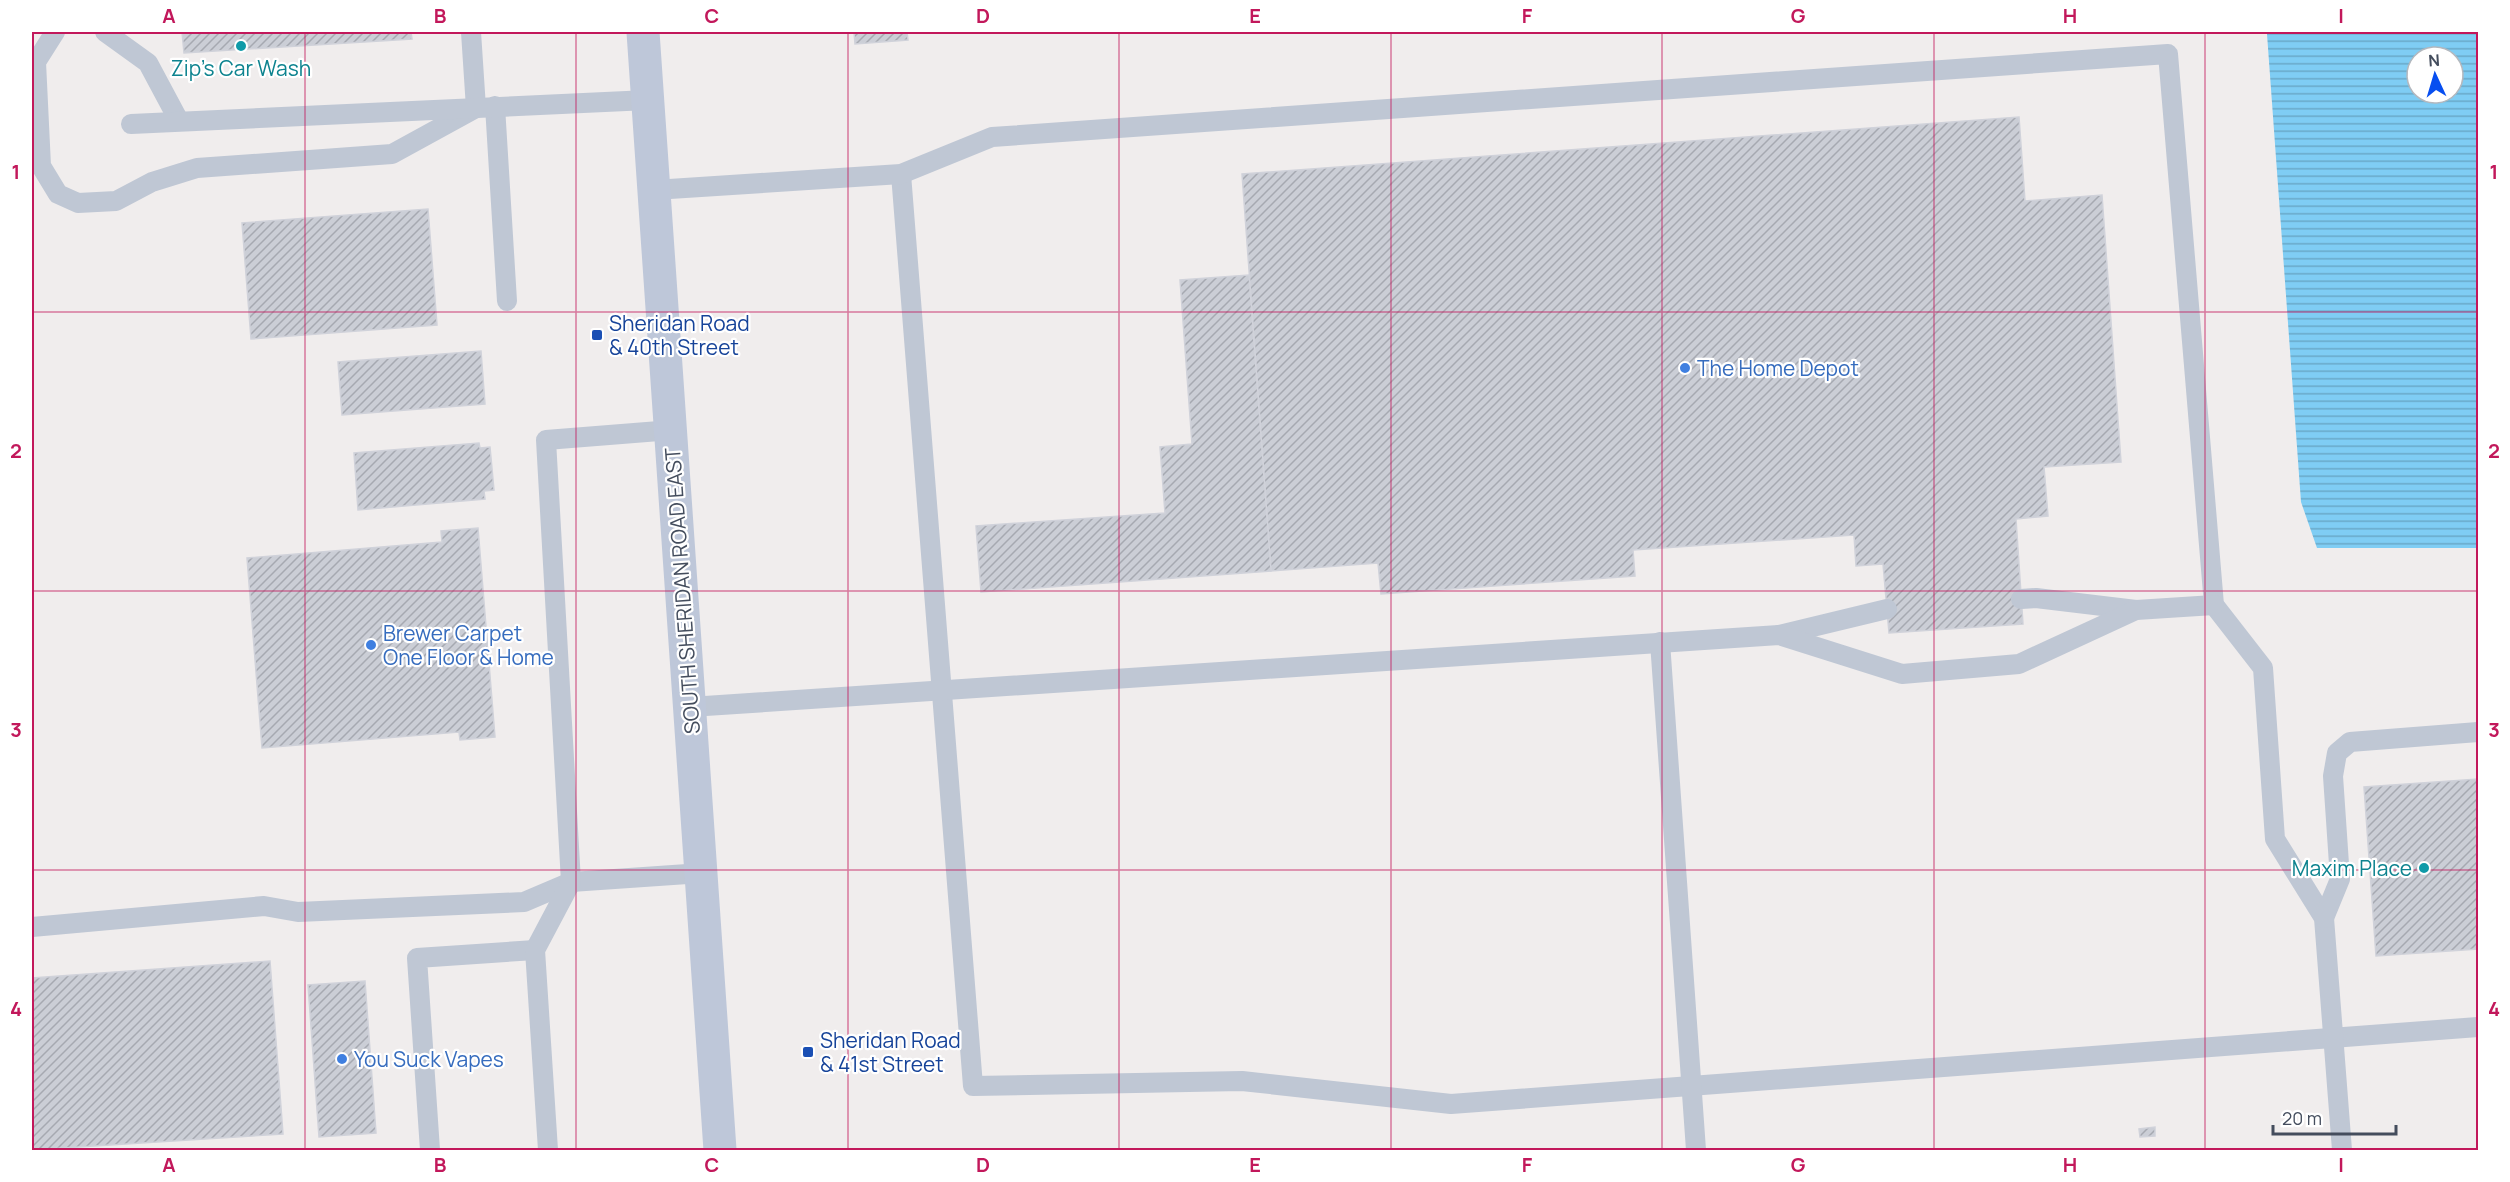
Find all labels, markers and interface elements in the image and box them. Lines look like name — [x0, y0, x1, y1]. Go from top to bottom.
text: A — [162, 2, 176, 29]
text: B — [434, 2, 447, 29]
text: C — [705, 2, 719, 29]
text: D — [976, 2, 990, 29]
text: E — [1249, 2, 1261, 29]
text: F — [1522, 2, 1533, 29]
text: G — [1791, 2, 1806, 29]
text: H — [2063, 2, 2077, 29]
text: I — [2338, 2, 2344, 29]
marker: Zip's Car Wash — [234, 39, 248, 53]
north arrow — [2405, 45, 2465, 105]
text: N — [2427, 49, 2440, 71]
place label: Zip's Car Wash — [171, 54, 311, 82]
text: 1 — [12, 158, 20, 185]
text: 1 — [2490, 158, 2498, 185]
place label: Sheridan Road & 40th Street — [609, 309, 750, 361]
marker: Sheridan Road & 40th Street — [590, 328, 604, 342]
place label: The Home Depot — [1697, 354, 1859, 382]
marker: The Home Depot — [1678, 361, 1692, 375]
text: 2 — [10, 437, 22, 464]
text: 2 — [2488, 437, 2500, 464]
street label: SOUTH SHERIDAN ROAD EAST — [658, 446, 706, 735]
place label: Brewer Carpet One Floor & Home — [383, 619, 554, 671]
marker: Brewer Carpet One Floor & Home — [364, 638, 378, 652]
text: 3 — [10, 716, 22, 743]
text: 3 — [2488, 716, 2500, 743]
place label: Maxim Place — [2292, 854, 2412, 882]
marker: Maxim Place — [2417, 861, 2431, 875]
text: 4 — [10, 995, 22, 1022]
text: 4 — [2488, 995, 2500, 1022]
place label: Sheridan Road & 41st Street — [820, 1026, 961, 1078]
place label: You Suck Vapes — [354, 1045, 504, 1073]
marker: Sheridan Road & 41st Street — [801, 1045, 815, 1059]
marker: You Suck Vapes — [335, 1052, 349, 1066]
scale bar — [2273, 1098, 2396, 1136]
text: 20 m — [2282, 1106, 2322, 1130]
text: A — [162, 1151, 176, 1178]
text: B — [434, 1151, 447, 1178]
text: C — [705, 1151, 719, 1178]
text: D — [976, 1151, 990, 1178]
text: E — [1249, 1151, 1261, 1178]
text: F — [1522, 1151, 1533, 1178]
text: G — [1791, 1151, 1806, 1178]
text: H — [2063, 1151, 2077, 1178]
text: I — [2338, 1151, 2344, 1178]

